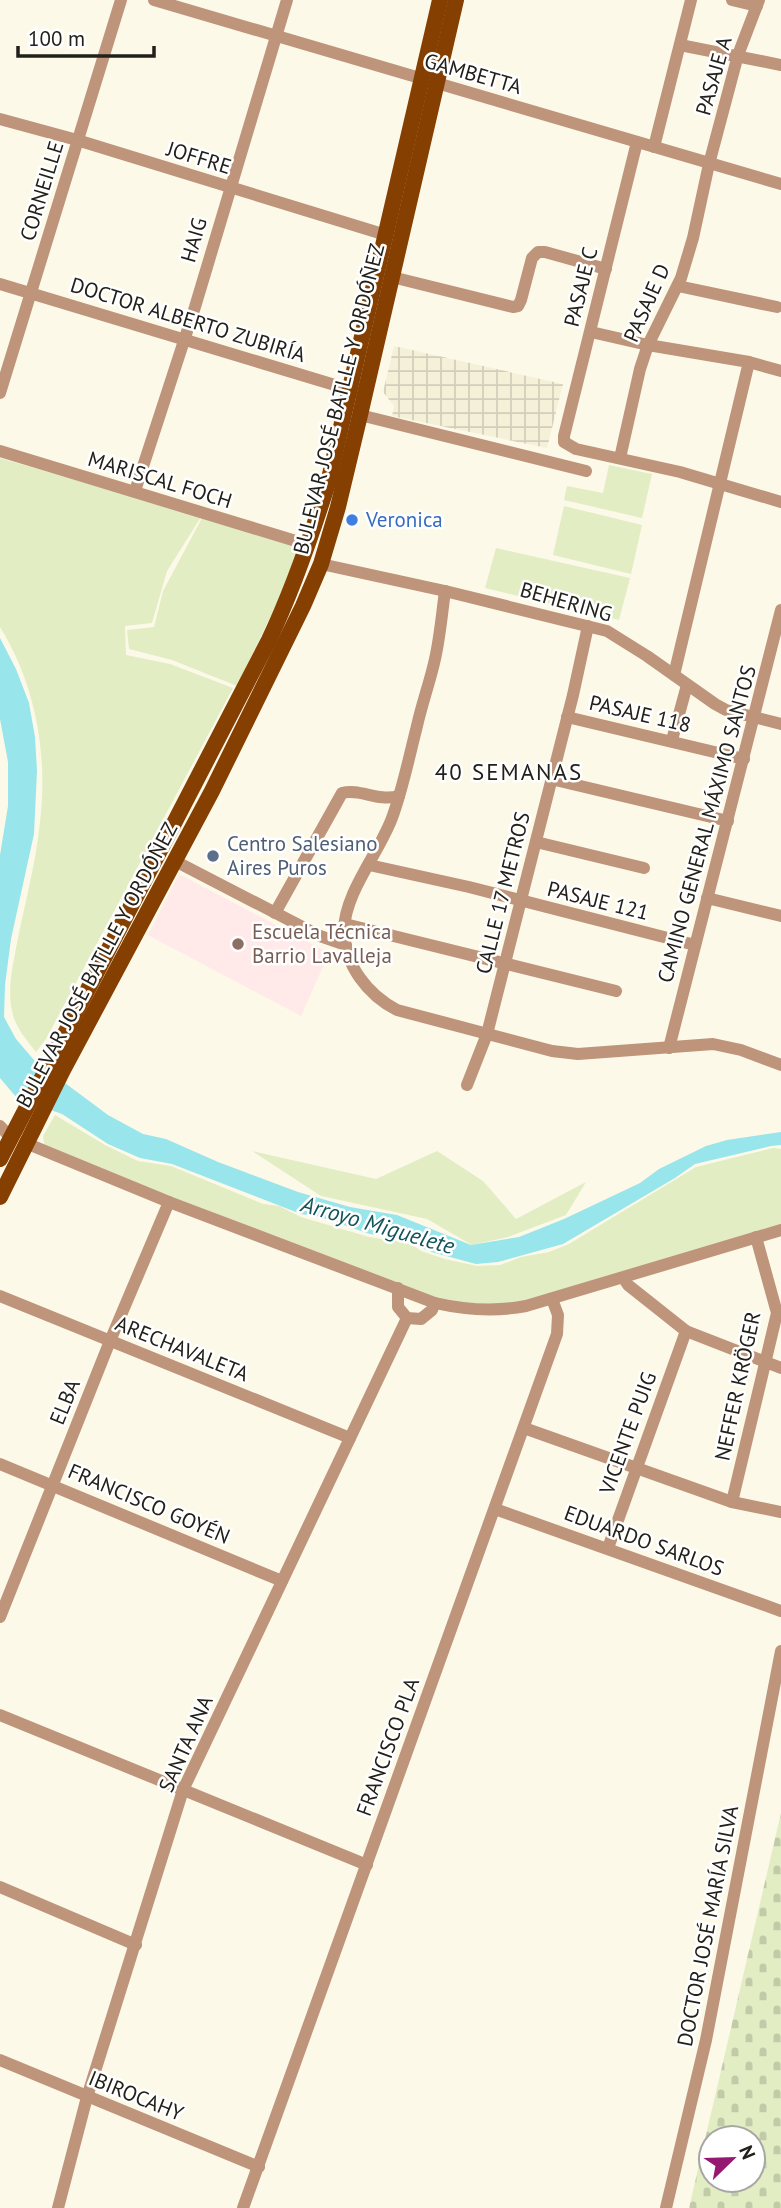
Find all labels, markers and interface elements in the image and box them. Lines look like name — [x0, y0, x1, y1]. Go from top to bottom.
scale bar — [18, 14, 154, 58]
text: 100 m — [28, 25, 85, 52]
street label: PASAJE A — [689, 33, 738, 118]
street label: GAMBETTA — [421, 47, 526, 100]
street label: JOFFRE — [163, 135, 235, 180]
street label: CORNEILLE — [14, 138, 69, 244]
street label: HAIG — [174, 214, 213, 265]
street label: BULEVAR JOSÉ BATLLE Y ORDÓÑEZ — [287, 241, 390, 557]
street label: PASAJE C — [558, 244, 603, 329]
street label: PASAJE D — [617, 259, 676, 346]
street label: DOCTOR ALBERTO ZUBIRÍA — [67, 271, 310, 368]
street label: MARISCAL FOCH — [85, 445, 235, 514]
place label: Veronica — [365, 506, 443, 533]
marker: Veronica — [344, 512, 360, 528]
street label: BEHERING — [517, 576, 615, 628]
street label: CAMINO GENERAL MÁXIMO SANTOS — [651, 662, 762, 986]
street label: PASAJE 118 — [587, 689, 694, 738]
district label: 40 SEMANAS — [435, 757, 583, 786]
street label: CALLE 17 METROS — [469, 809, 536, 977]
street label: BULEVAR JOSÉ BATLLE Y ORDÓÑEZ — [10, 817, 183, 1112]
place label: Centro Salesiano Aires Puros — [227, 830, 378, 881]
marker: Centro Salesiano Aires Puros — [205, 848, 221, 864]
street label: PASAJE 121 — [545, 875, 652, 926]
place label: Escuela Técnica Barrio Lavalleja — [252, 918, 392, 969]
marker: Escuela Técnica Barrio Lavalleja — [230, 936, 246, 952]
water label: Arroyo Miguelete — [297, 1189, 459, 1260]
street label: NEFFER KRÖGER — [709, 1309, 766, 1463]
street label: ARECHAVALETA — [112, 1310, 253, 1388]
street label: VICENTE PUIG — [593, 1368, 662, 1499]
street label: ELBA — [43, 1374, 86, 1429]
street label: FRANCISCO GOYÉN — [64, 1457, 234, 1550]
street label: EDUARDO SARLOS — [561, 1499, 728, 1582]
street label: FRANCISCO PLA — [350, 1673, 425, 1820]
street label: SANTA ANA — [152, 1691, 219, 1796]
street label: DOCTOR JOSÉ MARÍA SILVA — [671, 1802, 744, 2049]
street label: IBIROCAHY — [85, 2064, 188, 2127]
north arrow — [697, 2124, 767, 2194]
text: N — [734, 2142, 761, 2163]

